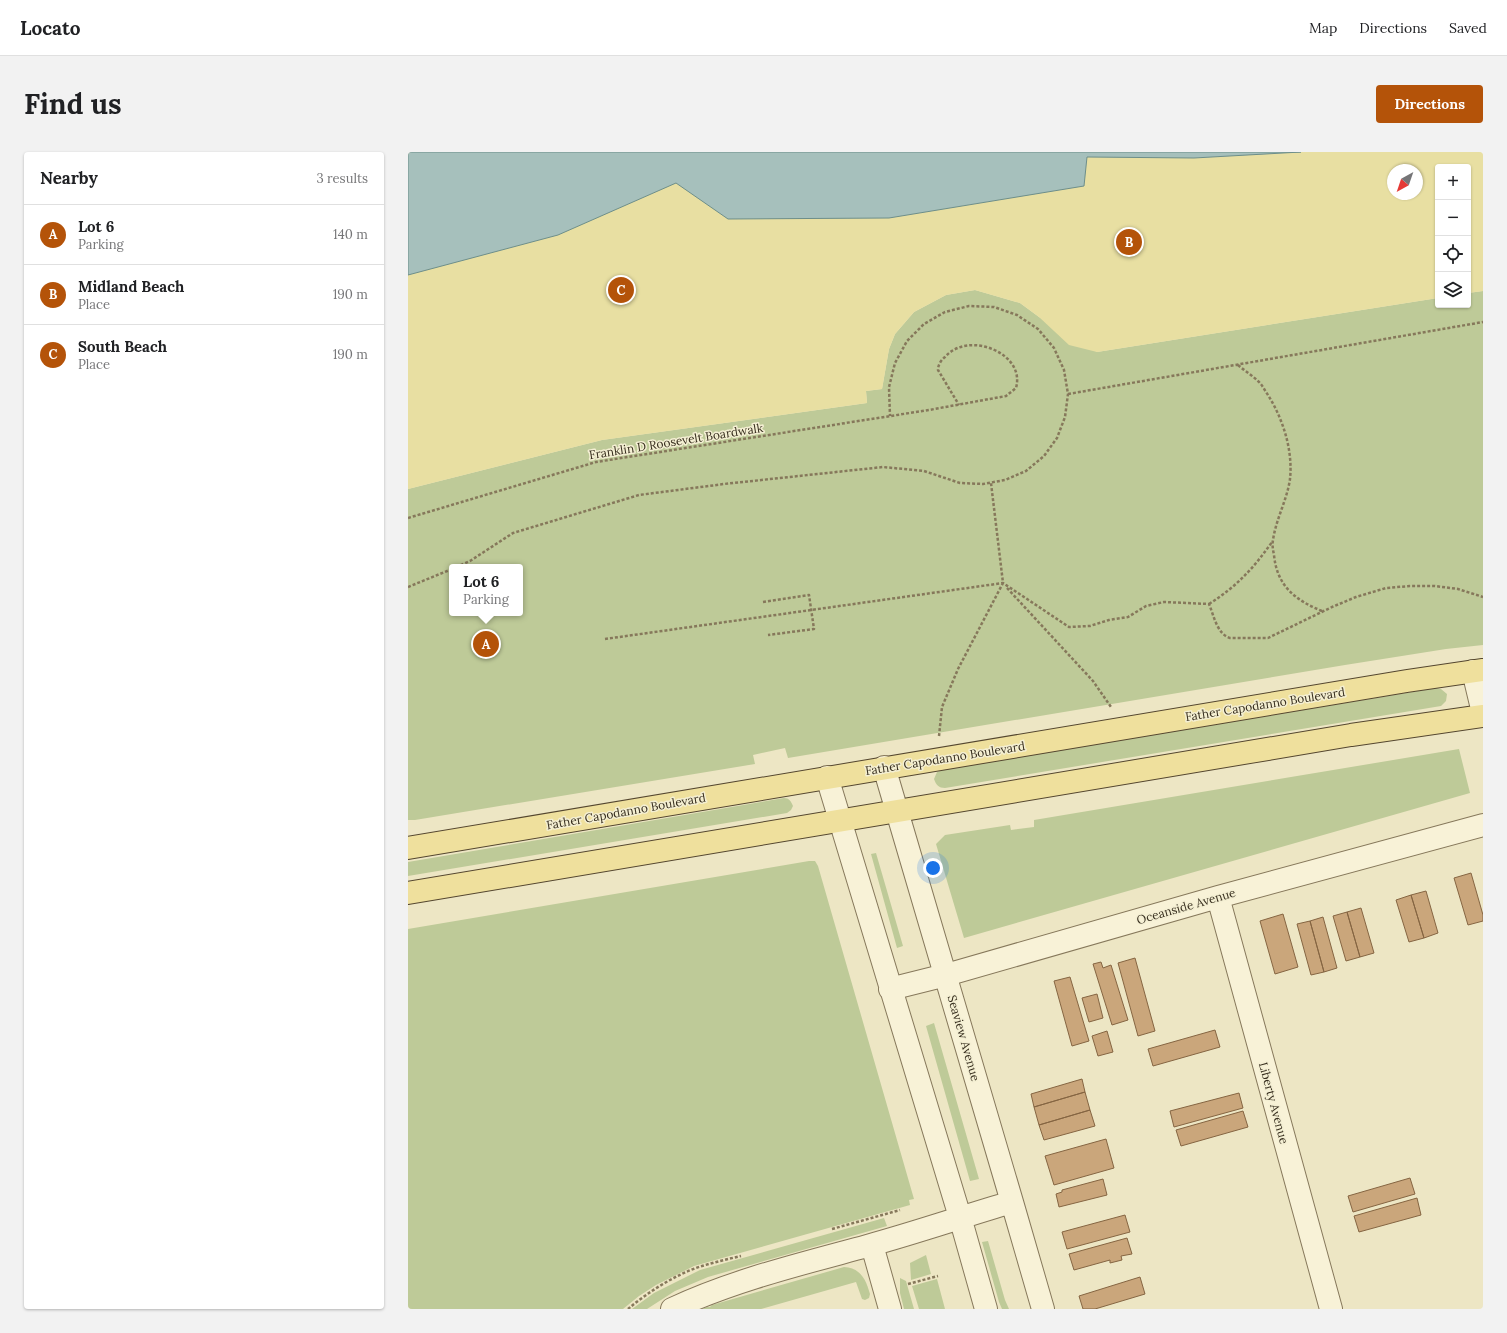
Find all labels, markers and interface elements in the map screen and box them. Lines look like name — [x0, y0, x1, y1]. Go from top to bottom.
text: Locato — [20, 16, 81, 40]
text: Map — [1309, 19, 1337, 37]
text: Directions — [1359, 19, 1427, 37]
text: Saved — [1449, 19, 1487, 37]
button: Directions — [1376, 85, 1483, 123]
text: Find us — [24, 86, 122, 122]
north arrow — [1387, 164, 1423, 200]
map controls — [1435, 164, 1471, 308]
button: + — [1435, 164, 1471, 200]
text: Nearby — [40, 167, 98, 189]
text: 3 results — [316, 170, 368, 187]
button: − — [1435, 200, 1471, 236]
text: Lot 6 — [78, 217, 114, 236]
text: A — [49, 226, 57, 243]
text: 140 m — [333, 226, 368, 243]
pin: B — [1116, 227, 1142, 257]
text: Parking — [78, 236, 124, 253]
button: locate — [1435, 236, 1471, 272]
button: layers — [1435, 272, 1471, 308]
pin: C — [608, 275, 634, 305]
text: Midland Beach — [78, 277, 184, 296]
text: B — [49, 286, 57, 303]
text: 190 m — [333, 286, 368, 303]
text: Place — [78, 296, 110, 313]
text: South Beach — [78, 337, 167, 356]
text: C — [49, 346, 57, 363]
text: 190 m — [333, 346, 368, 363]
text: Place — [78, 356, 110, 373]
street label: Franklin D Roosevelt Boardwalk — [588, 420, 765, 462]
popup — [449, 564, 523, 616]
text: Lot 6 — [463, 572, 499, 591]
text: Parking — [463, 591, 509, 608]
pin: A — [473, 629, 499, 659]
street label: Father Capodanno Boulevard — [1184, 684, 1346, 724]
street label: Father Capodanno Boulevard — [864, 738, 1026, 778]
street label: Father Capodanno Boulevard — [545, 790, 707, 832]
your location — [923, 858, 943, 878]
street label: Oceanside Avenue — [1135, 885, 1238, 927]
street label: Seaview Avenue — [945, 993, 984, 1083]
street label: Liberty Avenue — [1256, 1061, 1292, 1146]

